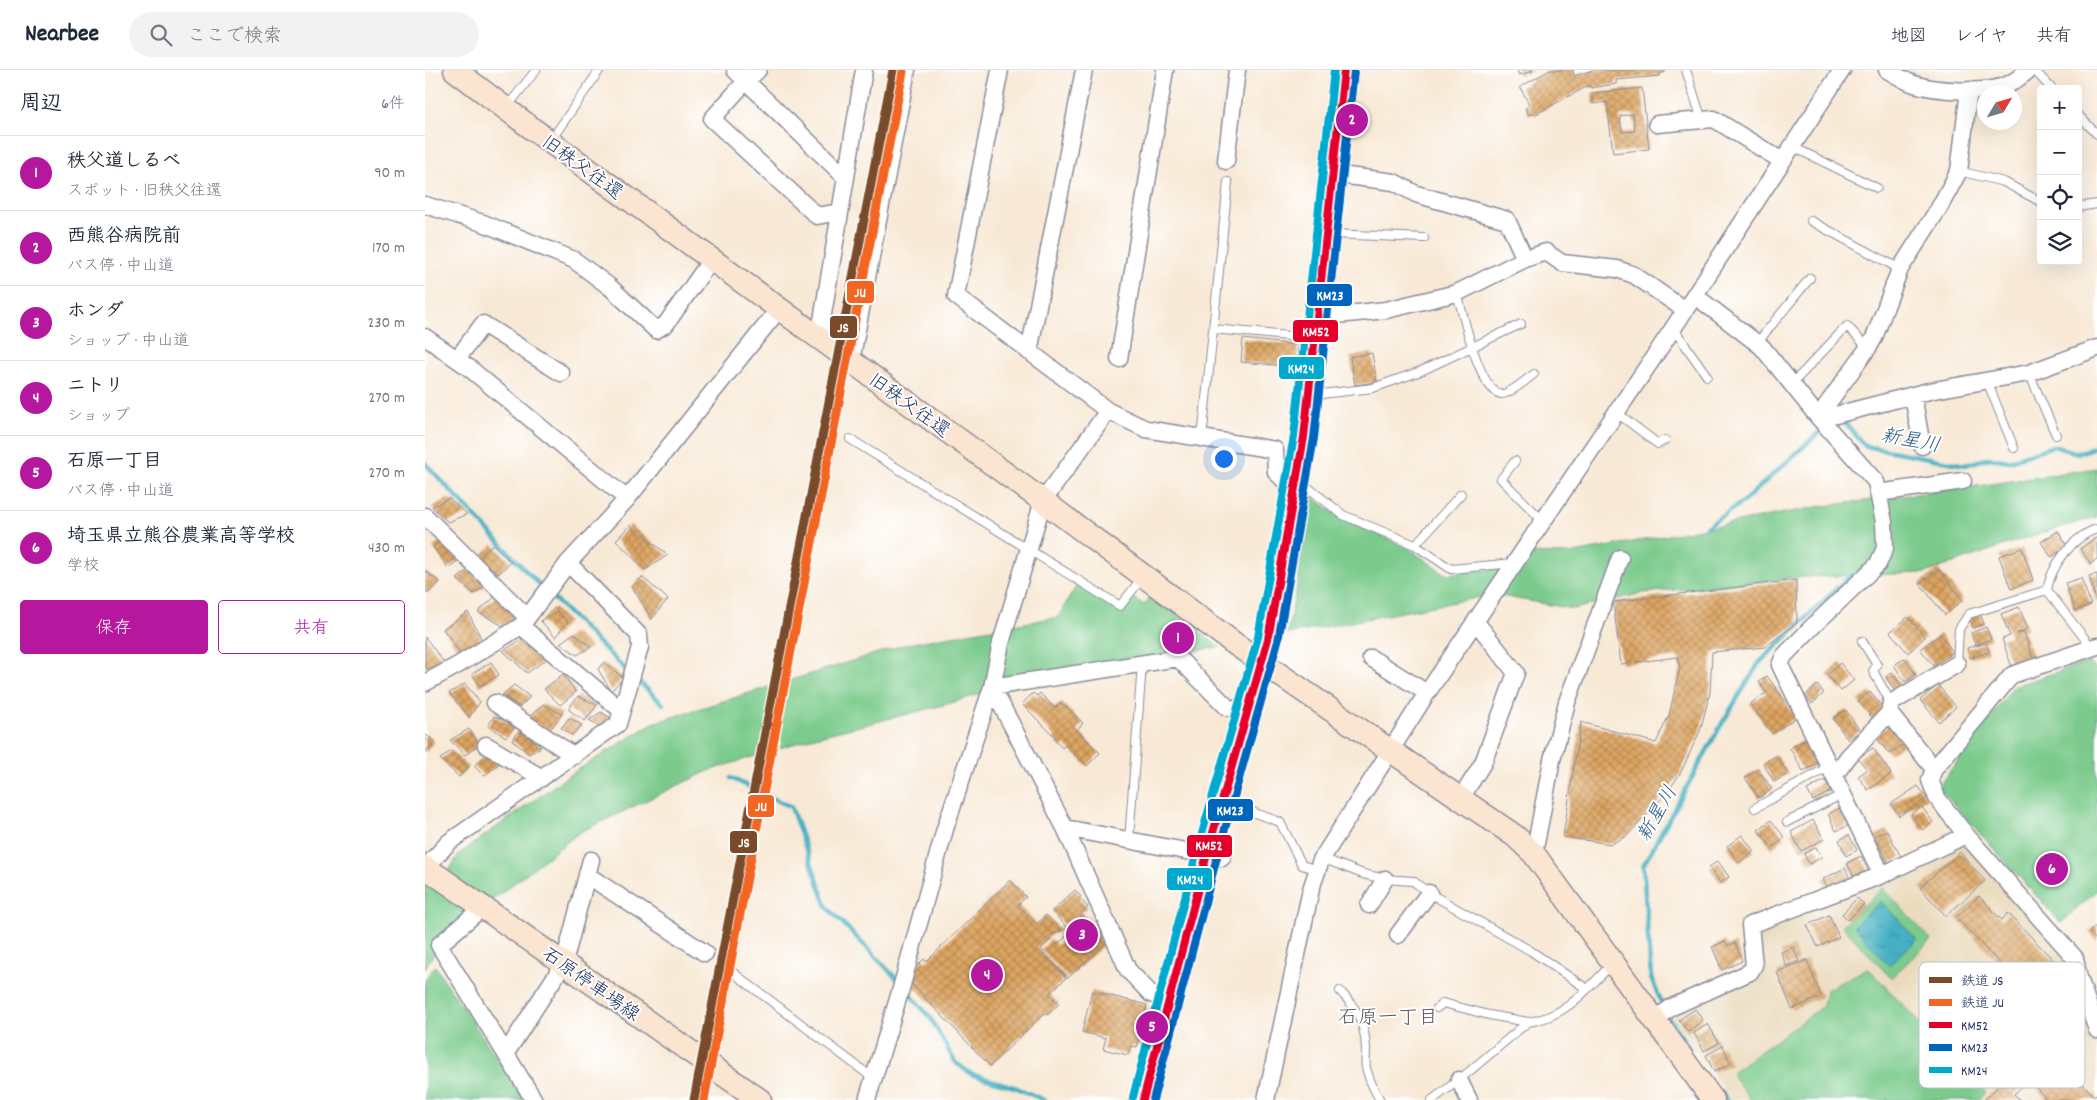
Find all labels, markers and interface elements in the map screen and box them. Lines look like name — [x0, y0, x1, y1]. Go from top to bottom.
search box — [129, 12, 479, 57]
text: Nearbee — [25, 18, 99, 52]
icon: search — [147, 21, 175, 49]
text: ここで検索 — [187, 24, 282, 51]
text: 地図 — [1891, 25, 1927, 50]
text: レイヤ — [1955, 25, 2008, 50]
text: 共有 — [2036, 25, 2072, 50]
north arrow — [1977, 85, 2022, 130]
map controls — [2037, 85, 2082, 265]
button: + — [2037, 85, 2082, 130]
text: 周辺 — [20, 90, 62, 120]
text: 6件 — [381, 93, 405, 116]
pin: 2 — [1336, 101, 1368, 139]
street label: 旧秩父往還 — [535, 130, 627, 208]
button: − — [2037, 130, 2082, 175]
text: 秩父道しるべ — [67, 149, 181, 176]
text: 1 — [34, 162, 38, 185]
text: 90 m — [374, 162, 405, 185]
button: locate — [2037, 175, 2082, 220]
text: スポット · 旧秩父往還 — [67, 180, 222, 203]
button: layers — [2037, 220, 2082, 265]
text: 西熊谷病院前 — [67, 224, 181, 251]
text: 2 — [33, 237, 40, 260]
text: 170 m — [372, 237, 405, 260]
text: バス停 · 中山道 — [67, 255, 174, 278]
line badge: JU — [846, 280, 875, 304]
line badge: KM23 — [1306, 283, 1353, 307]
text: JU — [854, 284, 866, 304]
text: KM23 — [1316, 287, 1344, 307]
text: ホンダ — [67, 299, 124, 326]
text: 3 — [32, 312, 40, 335]
text: 230 m — [368, 312, 405, 335]
line badge: JS — [829, 315, 858, 339]
text: JS — [837, 319, 849, 339]
line badge: KM52 — [1292, 319, 1339, 343]
text: KM52 — [1302, 323, 1330, 343]
text: ショップ · 中山道 — [67, 330, 189, 353]
line badge: KM24 — [1278, 356, 1325, 380]
text: KM24 — [1288, 360, 1314, 380]
street label: 旧秩父往還 — [862, 368, 954, 446]
text: ニトリ — [67, 374, 124, 401]
text: 4 — [33, 387, 39, 410]
text: 270 m — [369, 387, 405, 410]
text: ショップ — [67, 405, 130, 428]
water label: 新星川 — [1878, 422, 1943, 461]
your location — [1211, 446, 1237, 472]
text: 石原一丁目 — [67, 449, 162, 476]
text: 5 — [32, 462, 40, 485]
text: 270 m — [369, 462, 405, 485]
text: バス停 · 中山道 — [67, 480, 174, 503]
text: 埼玉県立熊谷農業高等学校 — [67, 524, 295, 551]
text: 6 — [32, 537, 40, 560]
text: 430 m — [368, 537, 405, 560]
text: 学校 — [67, 555, 99, 578]
button: 保存 — [20, 600, 208, 654]
button: 共有 — [218, 600, 405, 654]
pin: 1 — [1162, 619, 1194, 657]
water label: 新星川 — [1631, 782, 1686, 847]
line badge: JU — [747, 794, 775, 818]
text: JU — [755, 798, 767, 818]
line badge: KM23 — [1207, 798, 1254, 822]
text: KM23 — [1216, 802, 1244, 822]
line badge: JS — [729, 830, 758, 854]
text: JS — [738, 834, 750, 854]
line badge: KM52 — [1186, 834, 1233, 858]
text: KM52 — [1195, 837, 1223, 857]
pin: 6 — [2036, 850, 2068, 888]
line badge: KM24 — [1166, 867, 1213, 891]
text: KM24 — [1177, 871, 1203, 891]
pin: 3 — [1066, 916, 1098, 954]
street label: 石原停車場線 — [536, 942, 644, 1030]
pin: 4 — [971, 956, 1003, 994]
legend — [1919, 962, 2085, 1088]
text: 鉄道 JS — [1961, 972, 2003, 992]
text: 鉄道 JU — [1961, 994, 2004, 1014]
district label: 石原一丁目 — [1338, 1005, 1438, 1033]
pin: 5 — [1136, 1008, 1168, 1046]
text: KM52 — [1961, 1017, 1988, 1037]
text: KM23 — [1961, 1039, 1988, 1059]
text: KM24 — [1961, 1062, 1988, 1082]

